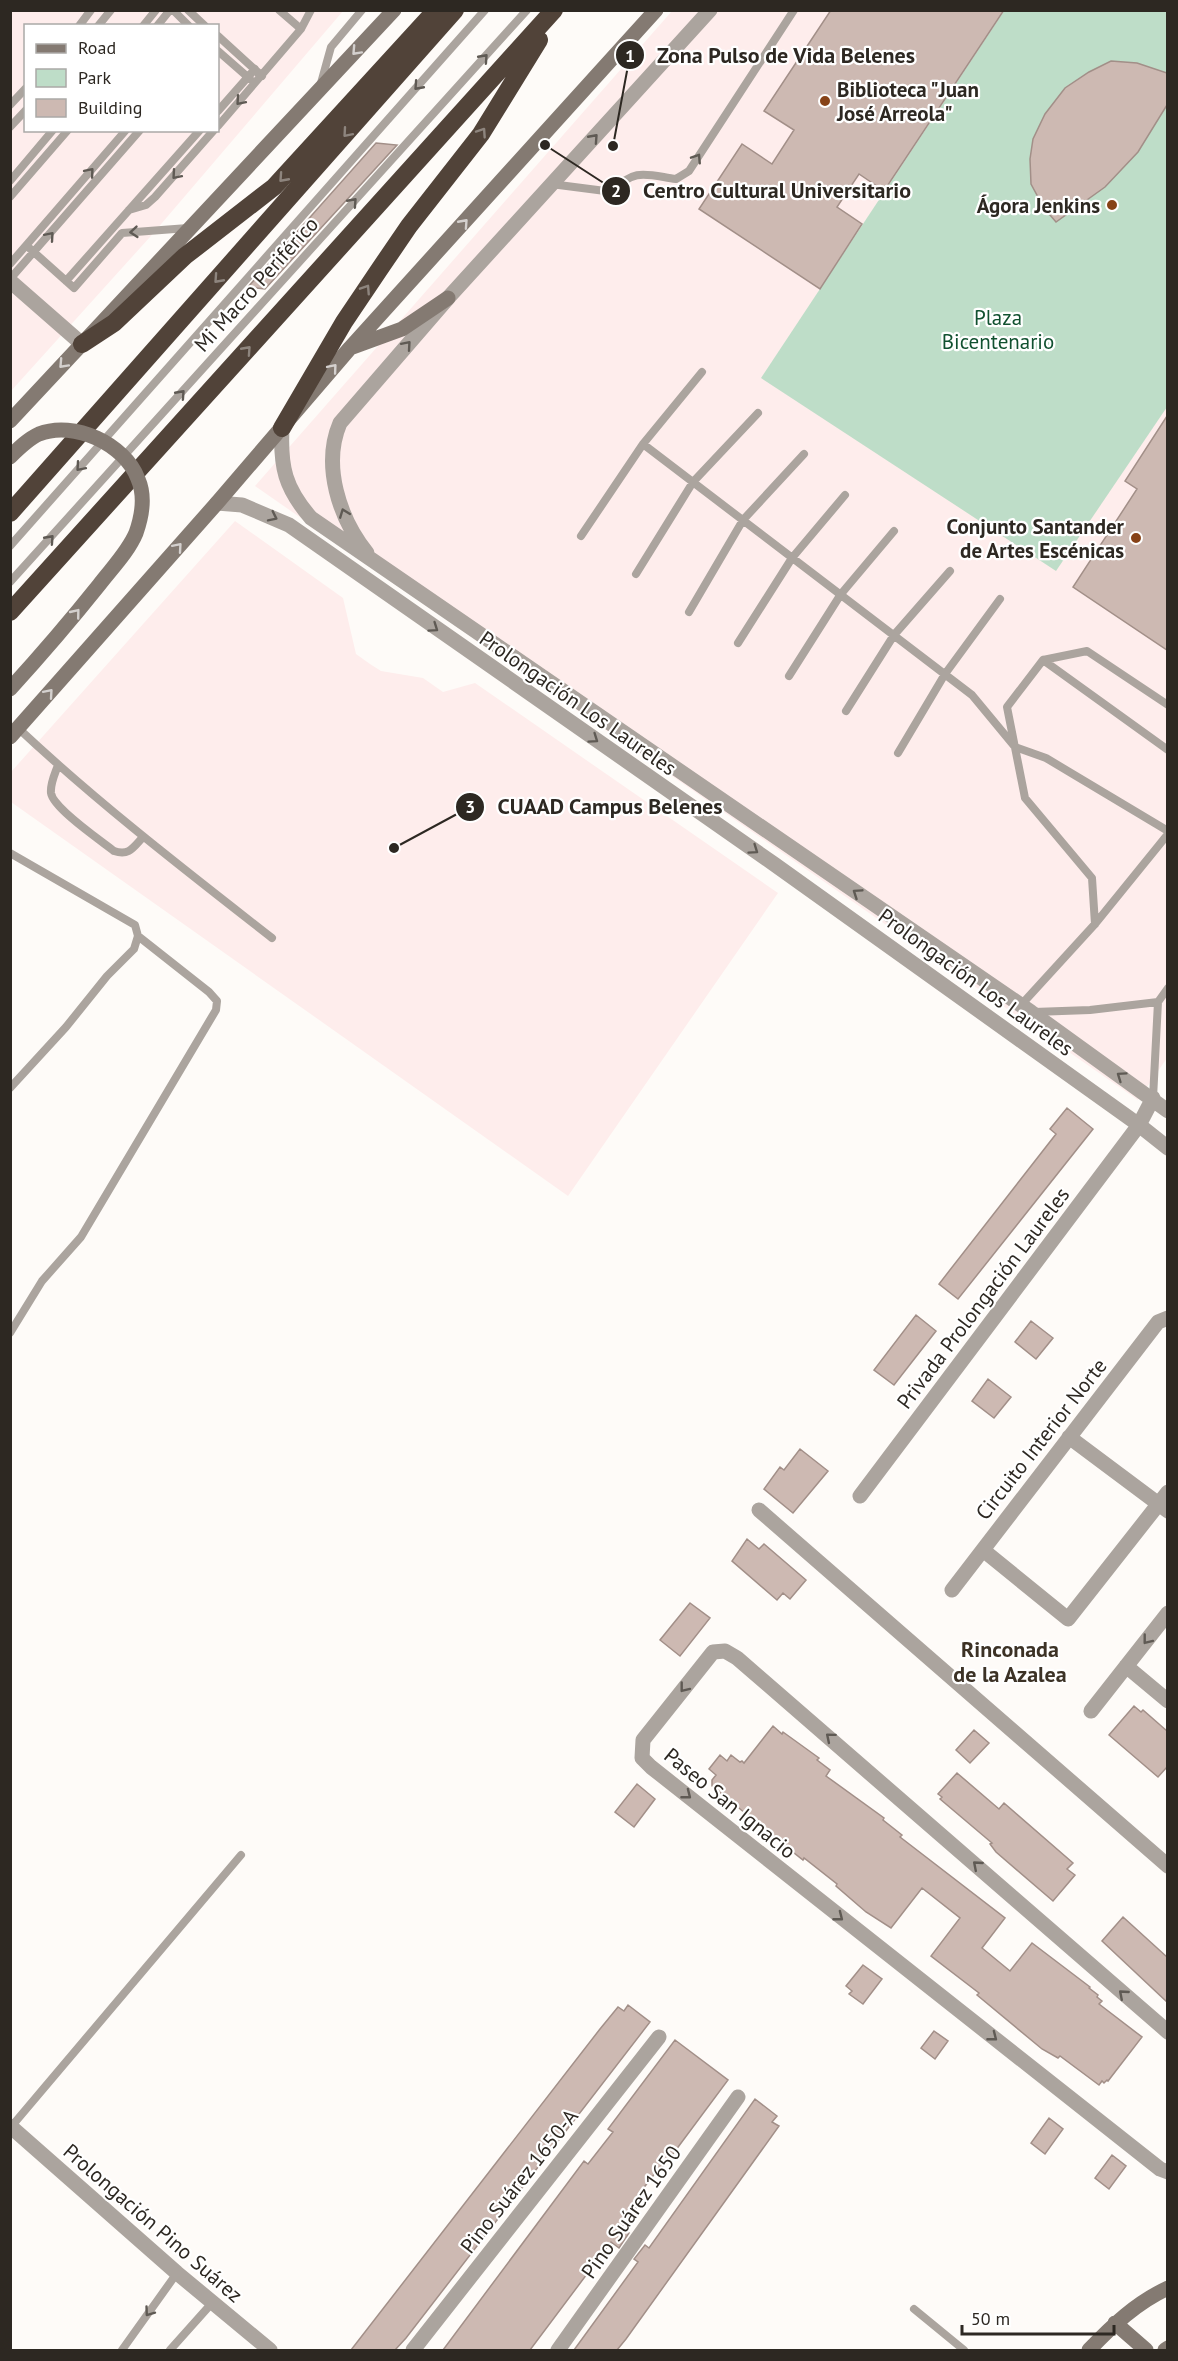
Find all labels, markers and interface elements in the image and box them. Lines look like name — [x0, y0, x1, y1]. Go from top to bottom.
legend — [24, 24, 219, 132]
callout: Zona Pulso de Vida Belenes — [615, 35, 927, 75]
text: Road — [78, 36, 116, 59]
text: Zona Pulso de Vida Belenes — [657, 41, 915, 69]
one-way arrow — [352, 44, 363, 55]
text: 1 — [625, 44, 635, 67]
one-way arrow — [477, 54, 488, 64]
text: Park — [78, 66, 111, 89]
place label: Biblioteca "Juan José Arreola" — [836, 76, 979, 127]
one-way arrow — [414, 79, 425, 90]
one-way arrow — [236, 94, 247, 105]
marker: Biblioteca "Juan José Arreola" — [818, 94, 832, 108]
text: Building — [78, 96, 142, 119]
one-way arrow — [343, 126, 354, 137]
one-way arrow — [475, 127, 486, 138]
one-way arrow — [586, 134, 597, 145]
one-way arrow — [690, 154, 701, 165]
one-way arrow — [83, 168, 94, 179]
one-way arrow — [172, 168, 183, 179]
one-way arrow — [279, 171, 290, 181]
callout: Centro Cultural Universitario — [601, 171, 923, 211]
text: Centro Cultural Universitario — [643, 176, 911, 204]
text: 2 — [611, 179, 621, 202]
place label: Ágora Jenkins — [977, 192, 1100, 219]
one-way arrow — [346, 198, 357, 209]
marker: Ágora Jenkins — [1105, 198, 1119, 212]
street label: Mi Macro Periférico — [188, 211, 324, 357]
one-way arrow — [457, 219, 468, 229]
one-way arrow — [129, 225, 138, 238]
one-way arrow — [43, 232, 54, 243]
one-way arrow — [214, 273, 225, 283]
one-way arrow — [359, 284, 370, 295]
park label: Plaza Bicentenario — [942, 304, 1054, 355]
one-way arrow — [400, 341, 411, 352]
one-way arrow — [240, 347, 251, 357]
one-way arrow — [59, 358, 70, 368]
one-way arrow — [326, 364, 337, 375]
one-way arrow — [174, 390, 185, 401]
one-way arrow — [76, 460, 87, 471]
one-way arrow — [339, 508, 352, 518]
one-way arrow — [267, 510, 278, 522]
place label: Conjunto Santander de Artes Escénicas — [947, 513, 1125, 564]
marker: Conjunto Santander de Artes Escénicas — [1129, 531, 1143, 545]
one-way arrow — [43, 535, 54, 545]
one-way arrow — [171, 543, 182, 554]
one-way arrow — [69, 609, 80, 620]
one-way arrow — [427, 621, 438, 632]
street label: Prolongación Los Laureles — [474, 625, 682, 781]
one-way arrow — [42, 689, 53, 700]
one-way arrow — [587, 732, 598, 743]
callout: CUAAD Campus Belenes — [455, 787, 735, 827]
text: CUAAD Campus Belenes — [497, 792, 723, 820]
text: 3 — [465, 795, 475, 818]
one-way arrow — [747, 843, 758, 854]
one-way arrow — [852, 889, 863, 900]
street label: Prolongación Los Laureles — [873, 902, 1079, 1062]
one-way arrow — [1116, 1072, 1127, 1083]
street label: Privada Prolongación Laureles — [891, 1182, 1075, 1414]
street label: Circuito Interior Norte — [970, 1353, 1112, 1525]
one-way arrow — [1143, 1633, 1154, 1644]
district label: Rinconada de la Azalea — [953, 1635, 1067, 1688]
one-way arrow — [681, 1681, 692, 1692]
one-way arrow — [826, 1733, 837, 1744]
street label: Paseo San Ignacio — [659, 1742, 801, 1864]
one-way arrow — [680, 1788, 691, 1799]
one-way arrow — [973, 1861, 984, 1872]
one-way arrow — [833, 1909, 844, 1920]
one-way arrow — [1120, 1990, 1130, 2001]
one-way arrow — [986, 2030, 997, 2041]
street label: Pino Suárez 1650-A — [454, 2103, 584, 2259]
street label: Prolongación Pino Suárez — [58, 2138, 248, 2308]
street label: Pino Suárez 1650 — [575, 2140, 687, 2284]
scale bar — [962, 2298, 1114, 2336]
one-way arrow — [146, 2305, 157, 2316]
text: 50 m — [971, 2307, 1010, 2330]

